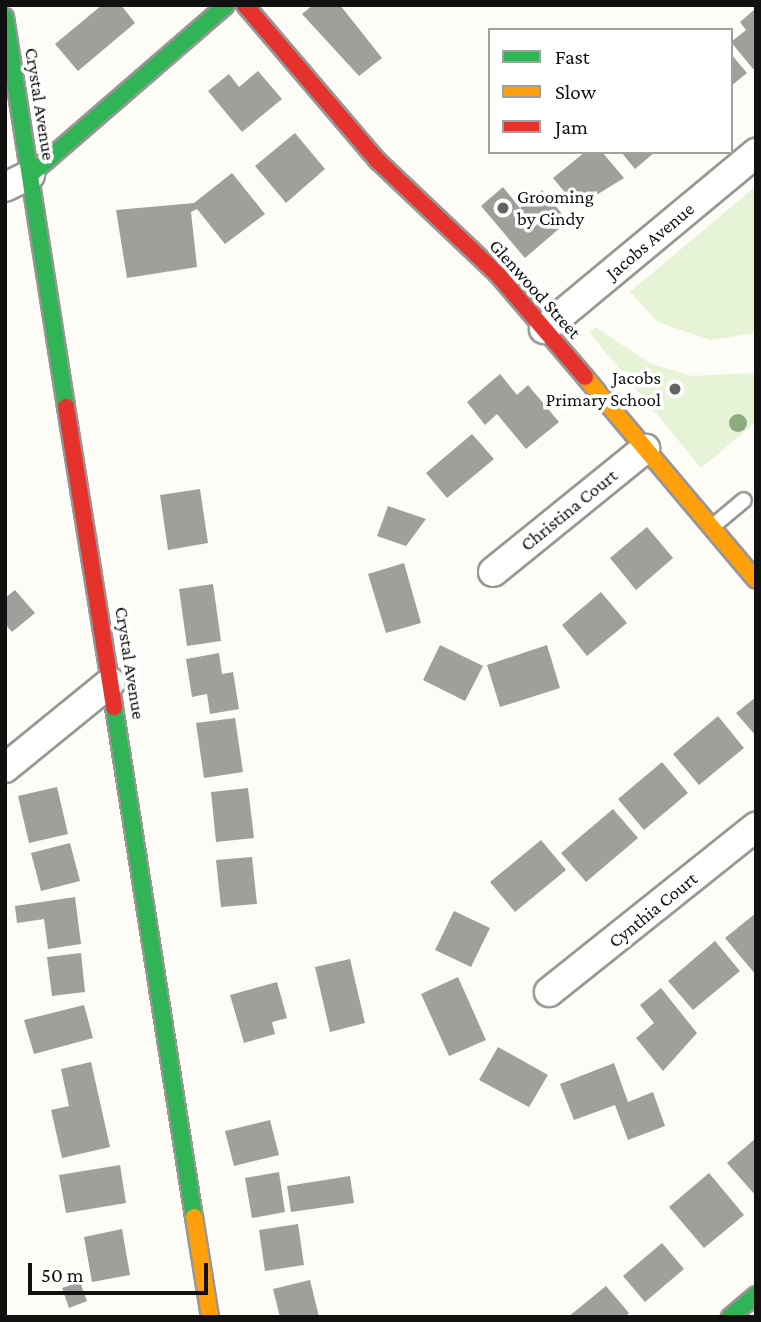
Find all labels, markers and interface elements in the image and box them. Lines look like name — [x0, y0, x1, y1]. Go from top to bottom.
legend — [488, 28, 733, 154]
text: Fast — [555, 45, 590, 69]
street label: Crystal Avenue — [20, 46, 60, 162]
text: Slow — [555, 80, 596, 104]
text: Jam — [555, 115, 588, 139]
place label: Grooming by Cindy — [517, 186, 594, 230]
street label: Jacobs Avenue — [601, 197, 699, 285]
marker: Grooming by Cindy — [495, 200, 511, 216]
street label: Glenwood Street — [484, 234, 586, 344]
place label: Jacobs Primary School — [546, 367, 661, 411]
marker: Jacobs Primary School — [667, 381, 683, 397]
street label: Christina Court — [516, 464, 622, 556]
street label: Crystal Avenue — [110, 605, 150, 721]
street label: Cynthia Court — [604, 867, 702, 953]
scale bar — [32, 1248, 212, 1292]
text: 50 m — [41, 1263, 84, 1287]

